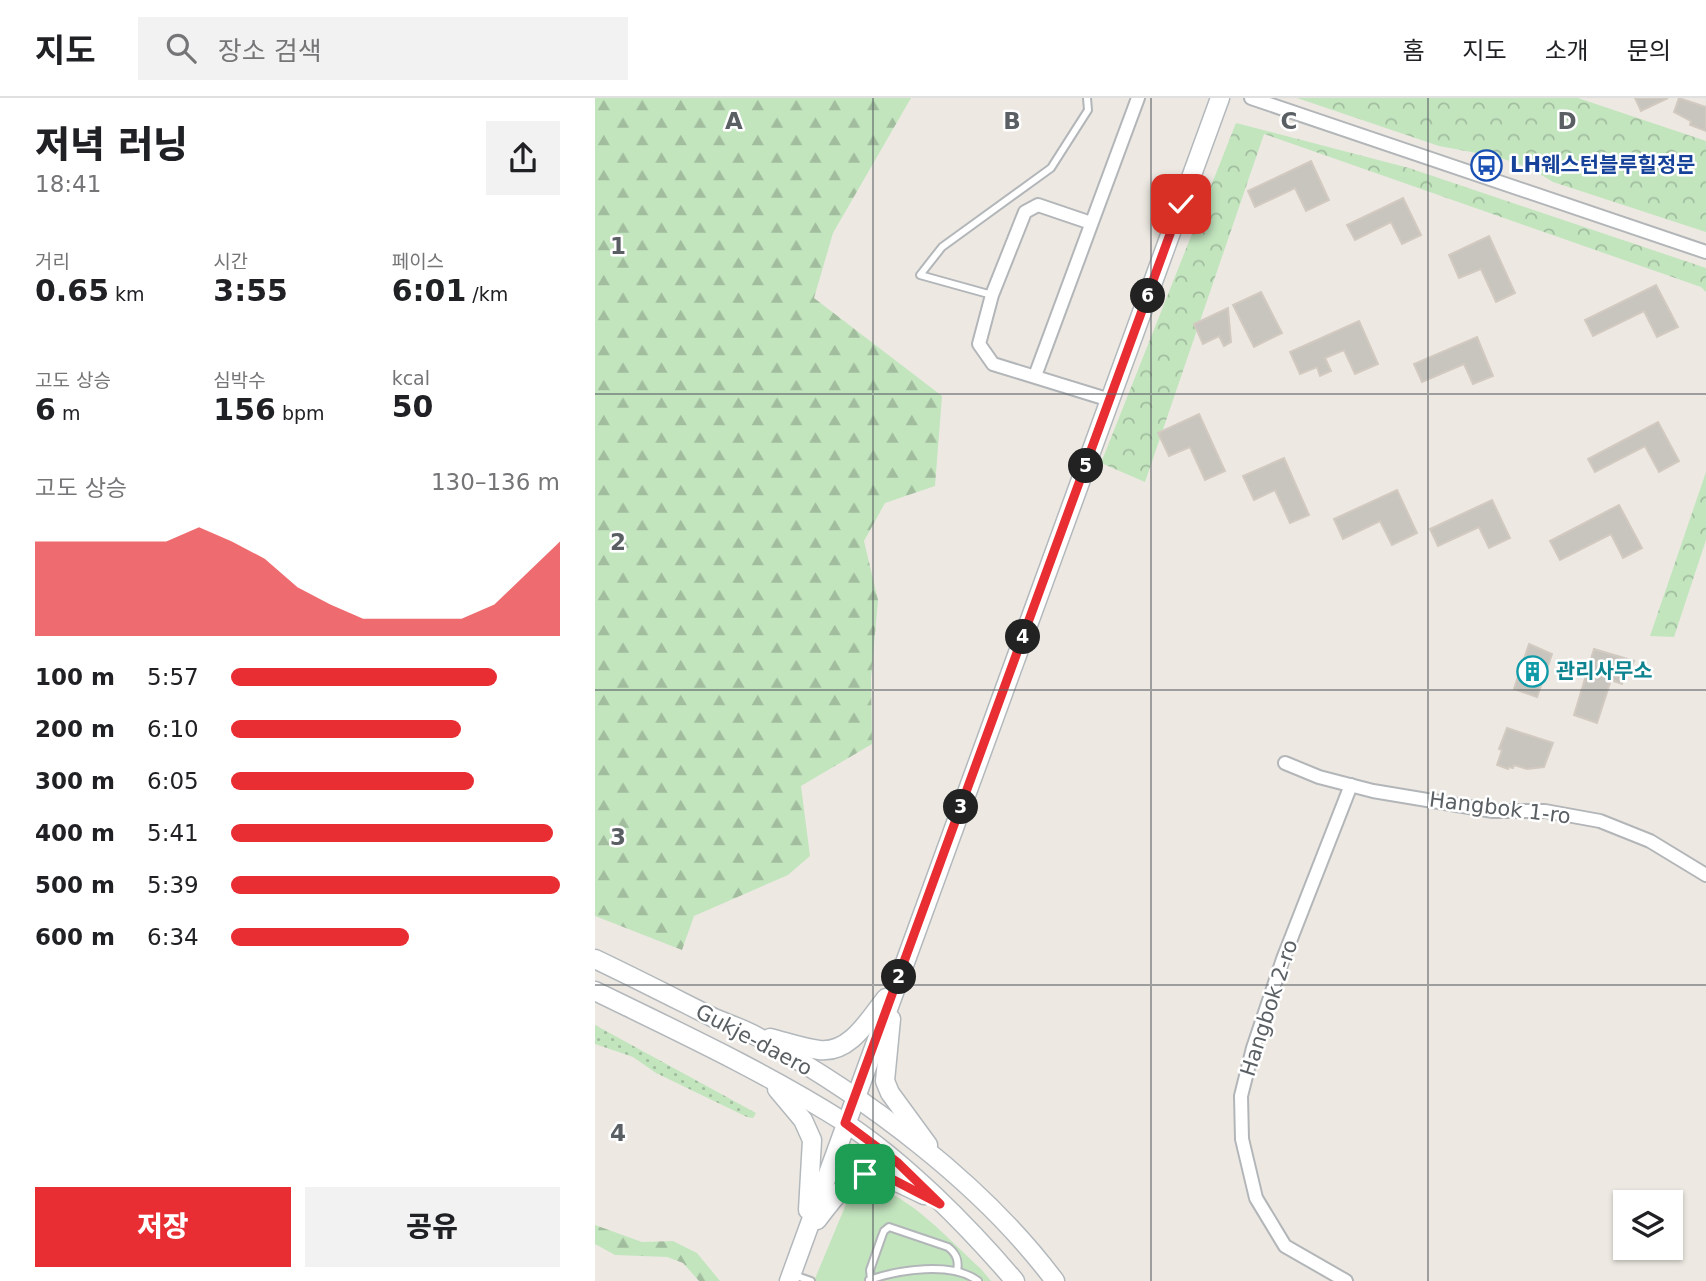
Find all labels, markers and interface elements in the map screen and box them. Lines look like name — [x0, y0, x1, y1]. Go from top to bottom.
search box — [138, 17, 628, 80]
icon: search — [162, 29, 200, 67]
text: 지도 — [35, 31, 96, 70]
text: 장소 검색 — [218, 36, 322, 66]
text: 홈 — [1402, 37, 1424, 65]
text: 지도 — [1462, 37, 1507, 65]
text: 소개 — [1545, 37, 1589, 65]
text: 문의 — [1627, 37, 1671, 65]
text: A — [725, 108, 743, 134]
text: B — [1003, 108, 1021, 134]
text: C — [1281, 108, 1297, 134]
text: D — [1557, 108, 1577, 134]
button: share — [486, 121, 560, 195]
text: 저녁 러닝 — [35, 123, 188, 167]
bus stop icon: LH웨스턴블루힐정문 — [1470, 148, 1504, 182]
place label: LH웨스턴블루힐정문 — [1510, 153, 1696, 177]
text: 18:41 — [35, 171, 101, 197]
pin — [1151, 174, 1211, 234]
icon: check — [1162, 185, 1200, 223]
text: 1 — [610, 233, 626, 259]
text: 거리 — [35, 250, 70, 272]
text: 시간 — [213, 250, 248, 272]
text: 페이스 — [392, 250, 444, 272]
text: 0.65 — [35, 273, 109, 308]
text: 3:55 — [213, 273, 288, 308]
text: 6:01 — [392, 273, 466, 308]
pin: 6 — [1131, 278, 1165, 314]
text: km — [109, 283, 145, 305]
text: /km — [466, 283, 508, 305]
text: 6 — [1141, 284, 1154, 306]
text: kcal — [392, 367, 430, 389]
text: 고도 상승 — [35, 369, 111, 391]
text: 심박수 — [213, 369, 266, 391]
text: 50 — [392, 389, 433, 424]
text: 6 — [35, 392, 56, 427]
text: 156 — [213, 392, 276, 427]
text: m — [56, 402, 80, 424]
text: bpm — [276, 402, 325, 424]
pin: 5 — [1069, 448, 1103, 484]
text: 5 — [1079, 454, 1092, 476]
text: 130–136 m — [431, 469, 560, 495]
text: 고도 상승 — [35, 475, 127, 501]
text: 2 — [610, 529, 626, 555]
pin: 4 — [1005, 620, 1041, 654]
text: 4 — [1016, 625, 1029, 647]
building icon: 관리사무소 — [1516, 654, 1550, 688]
place label: 관리사무소 — [1556, 659, 1653, 683]
text: 100 m — [35, 664, 115, 690]
text: 5:57 — [147, 664, 199, 690]
text: 200 m — [35, 716, 115, 742]
text: 6:10 — [147, 716, 199, 742]
text: 300 m — [35, 768, 115, 794]
text: 6:05 — [147, 768, 199, 794]
street label: Hangbok 1-ro — [1428, 787, 1572, 829]
pin: 3 — [943, 790, 979, 824]
text: 3 — [954, 795, 967, 817]
text: 400 m — [35, 820, 115, 846]
text: 5:41 — [147, 820, 199, 846]
text: 3 — [610, 824, 626, 850]
text: 500 m — [35, 872, 115, 898]
text: 5:39 — [147, 872, 199, 898]
text: 600 m — [35, 924, 115, 950]
text: 6:34 — [147, 924, 199, 950]
street label: Hangbok 2-ro — [1236, 937, 1302, 1079]
pin: 2 — [881, 960, 917, 994]
text: 2 — [892, 965, 905, 987]
street label: Gukje-daero — [692, 999, 816, 1081]
text: 4 — [610, 1120, 626, 1146]
pin — [835, 1144, 895, 1204]
icon: arrive — [846, 1155, 884, 1193]
button: 저장 — [35, 1187, 291, 1267]
button: 공유 — [305, 1187, 560, 1267]
map controls — [1613, 1190, 1683, 1260]
button: layers — [1613, 1190, 1683, 1260]

